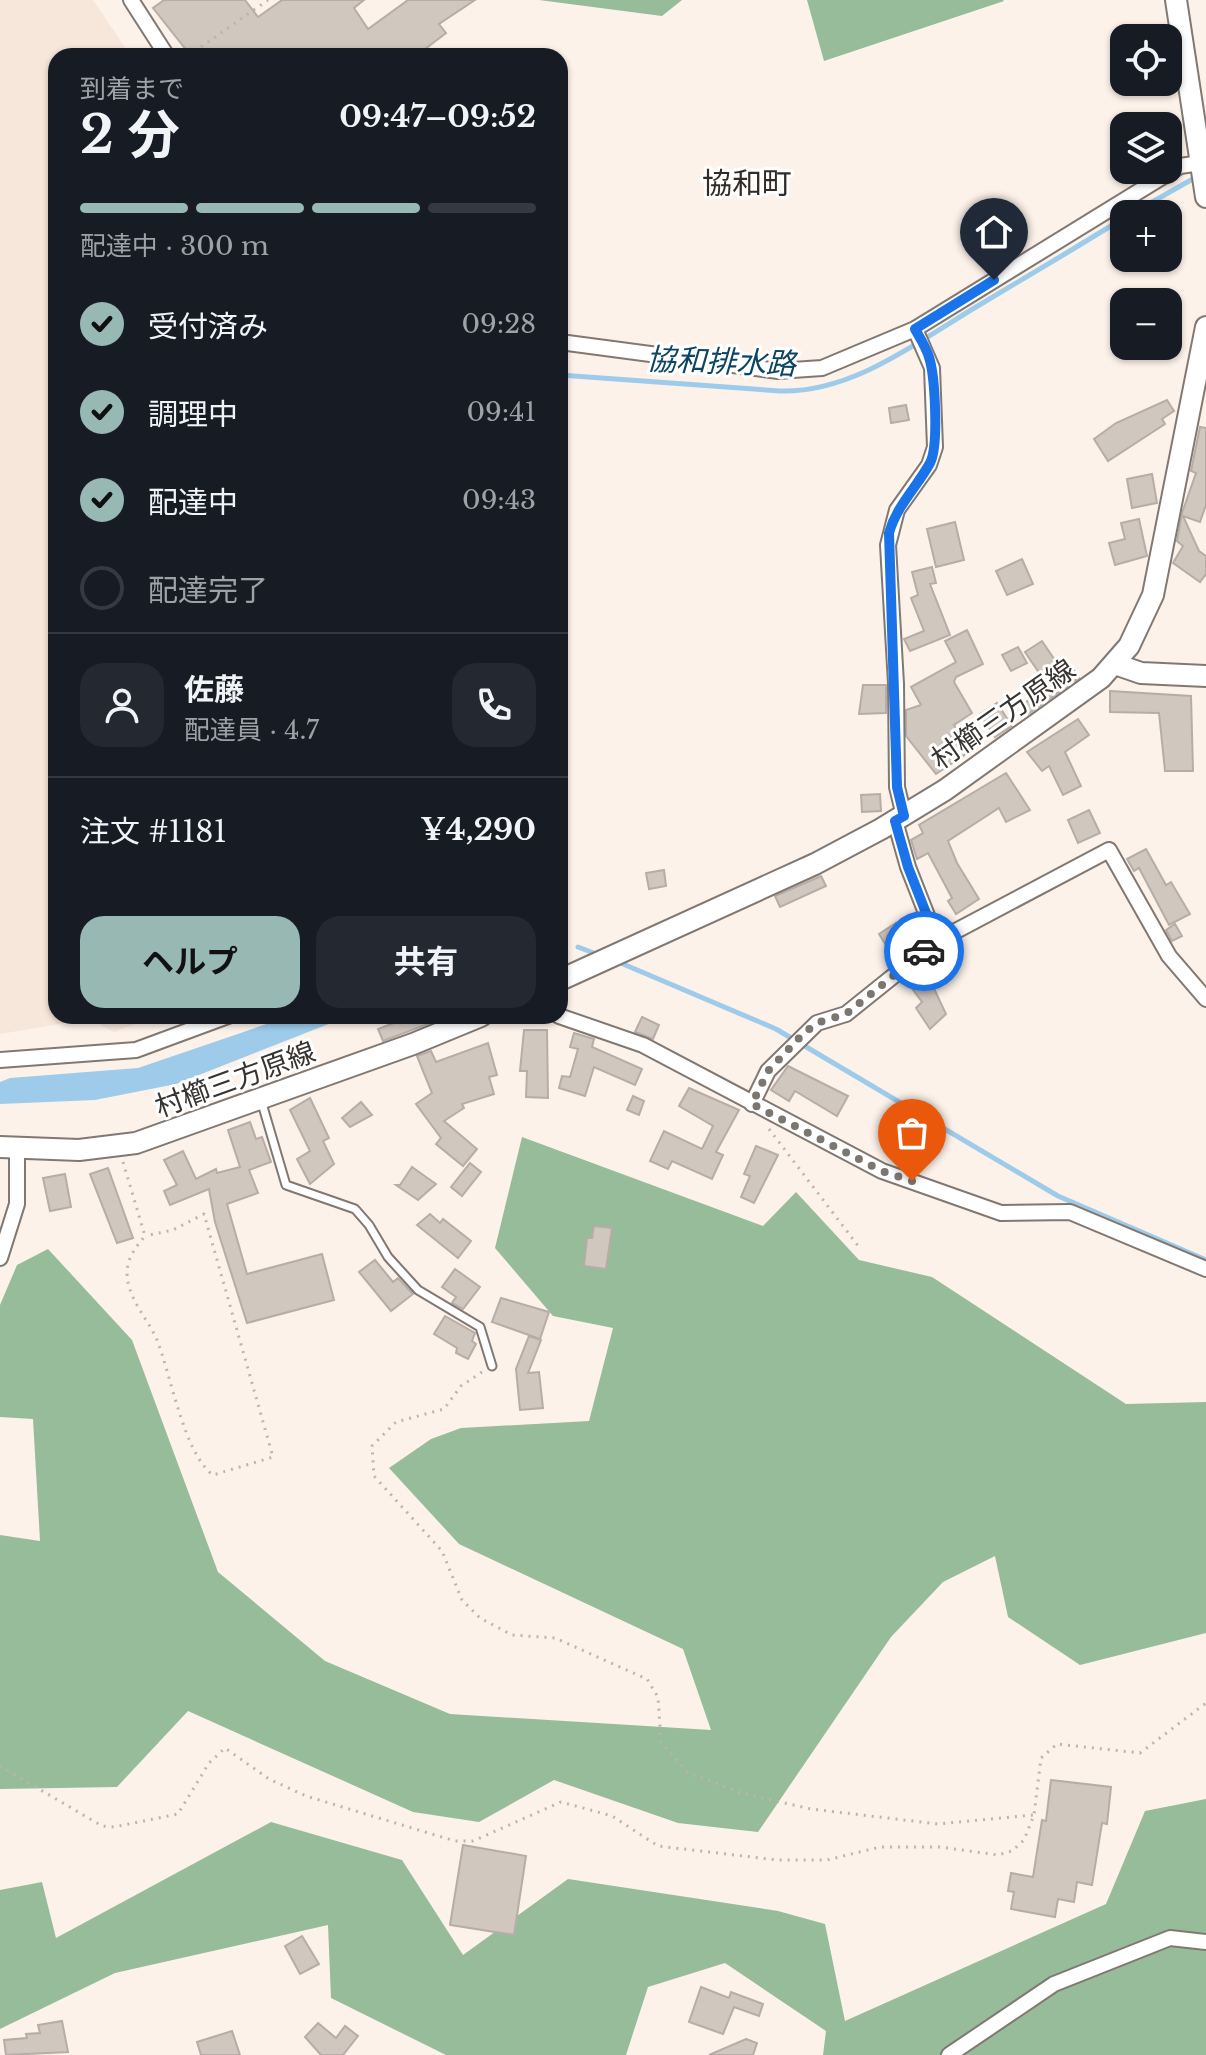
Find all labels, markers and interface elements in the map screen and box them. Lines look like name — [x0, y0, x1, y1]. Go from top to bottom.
map controls — [1110, 24, 1182, 360]
button: locate — [1110, 24, 1182, 96]
text: 到着まで — [80, 73, 184, 105]
text: 09:47–09:52 — [339, 98, 536, 135]
text: 2 分 — [80, 103, 180, 167]
button: layers — [1110, 112, 1182, 184]
district label: 協和町 — [702, 165, 792, 202]
pin — [960, 198, 1028, 280]
button: + — [1110, 200, 1182, 272]
icon: home — [972, 210, 1016, 254]
text: 配達中 · 300 m — [80, 230, 269, 262]
button: − — [1110, 288, 1182, 360]
icon: check — [80, 302, 124, 346]
text: 受付済み — [148, 308, 268, 345]
text: 09:28 — [462, 308, 536, 340]
water label: 協和排水路 — [645, 340, 800, 383]
icon: check — [80, 390, 124, 434]
text: 調理中 — [148, 396, 238, 433]
text: 09:41 — [467, 396, 536, 428]
icon: check — [80, 478, 124, 522]
text: 配達中 — [148, 484, 238, 521]
text: 09:43 — [462, 484, 536, 516]
text: 配達完了 — [148, 572, 268, 609]
street label: 村櫛三方原線 — [924, 652, 1082, 777]
button: person — [80, 663, 164, 747]
button: phone — [452, 663, 536, 747]
text: 佐藤 — [184, 671, 244, 708]
text: 配達員 · 4.7 — [184, 714, 319, 746]
text: ¥4,290 — [420, 811, 536, 848]
text: 注文 #1181 — [80, 813, 227, 850]
courier — [884, 911, 964, 991]
button: ヘルプ — [80, 916, 300, 1008]
button: 共有 — [316, 916, 536, 1008]
icon: car — [902, 929, 946, 973]
street label: 村櫛三方原線 — [150, 1034, 320, 1125]
pin — [878, 1099, 946, 1181]
icon: bag — [890, 1111, 934, 1155]

